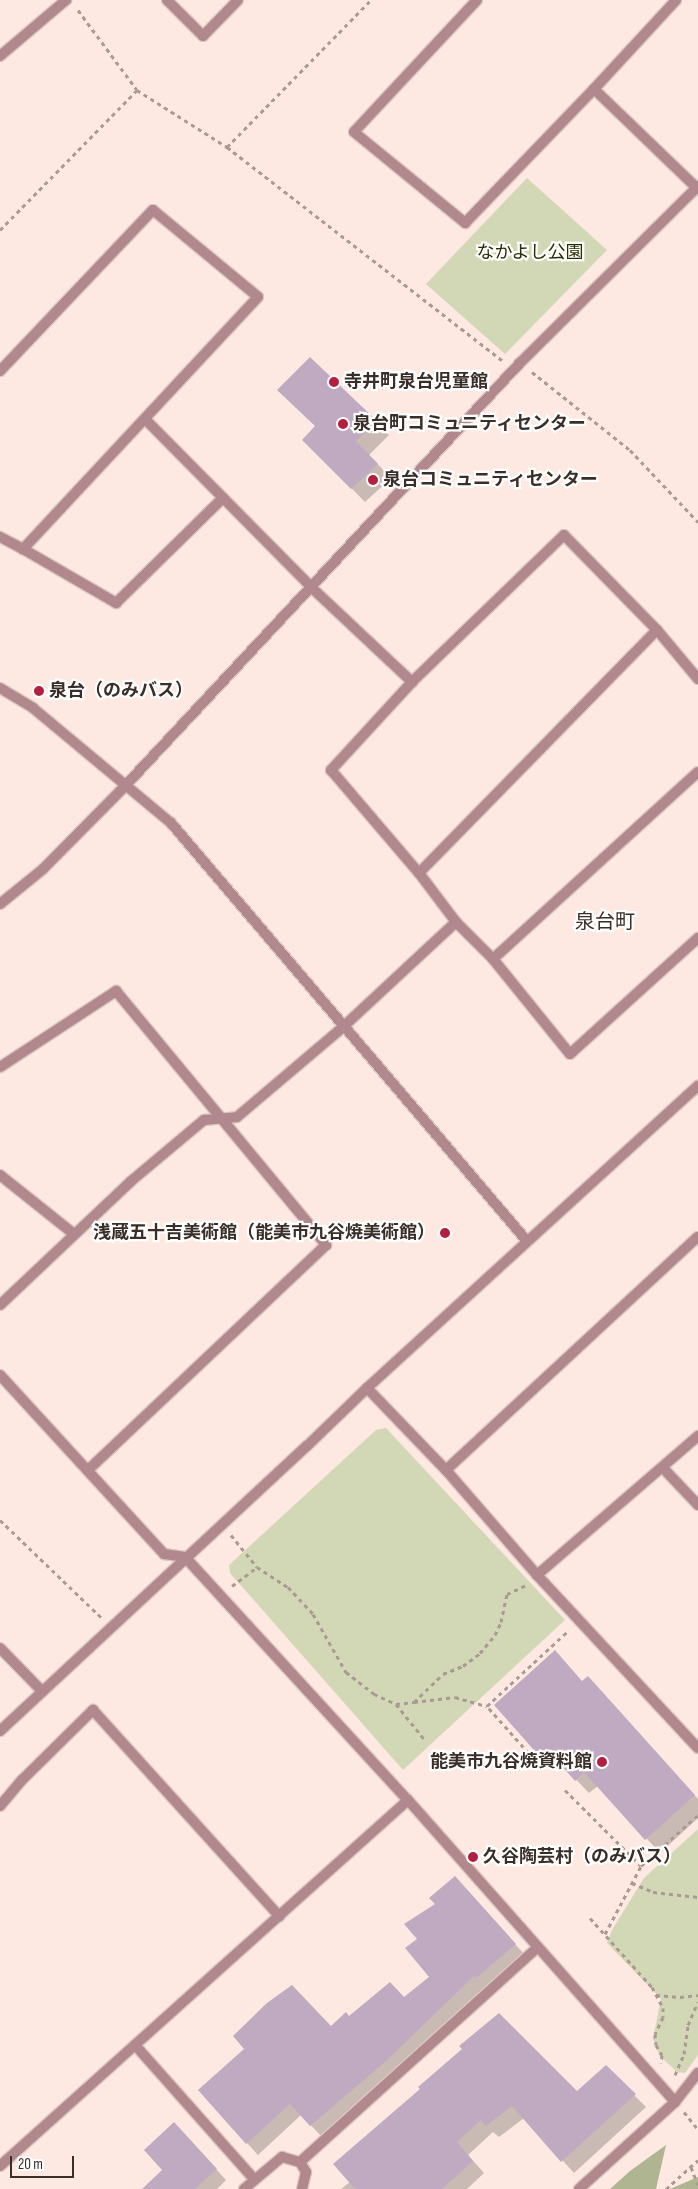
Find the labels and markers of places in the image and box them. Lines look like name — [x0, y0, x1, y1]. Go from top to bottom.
place label: 寺井町泉台児童館 — [344, 371, 488, 393]
marker: 寺井町泉台児童館 — [328, 376, 340, 388]
place label: 泉台町コミュニティセンター — [353, 413, 587, 435]
marker: 泉台町コミュニティセンター — [337, 418, 349, 430]
place label: 泉台コミュニティセンター — [383, 469, 599, 491]
marker: 泉台コミュニティセンター — [367, 474, 379, 486]
place label: 泉台（のみバス） — [49, 680, 193, 702]
marker: 泉台（のみバス） — [33, 685, 45, 697]
place label: 浅蔵五十吉美術館（能美市九谷焼美術館） — [93, 1222, 435, 1244]
marker: 浅蔵五十吉美術館（能美市九谷焼美術館） — [439, 1227, 451, 1239]
place label: 能美市九谷焼資料館 — [430, 1751, 592, 1773]
marker: 能美市九谷焼資料館 — [596, 1756, 608, 1768]
place label: 久谷陶芸村（のみバス） — [483, 1846, 681, 1868]
marker: 久谷陶芸村（のみバス） — [467, 1851, 479, 1863]

